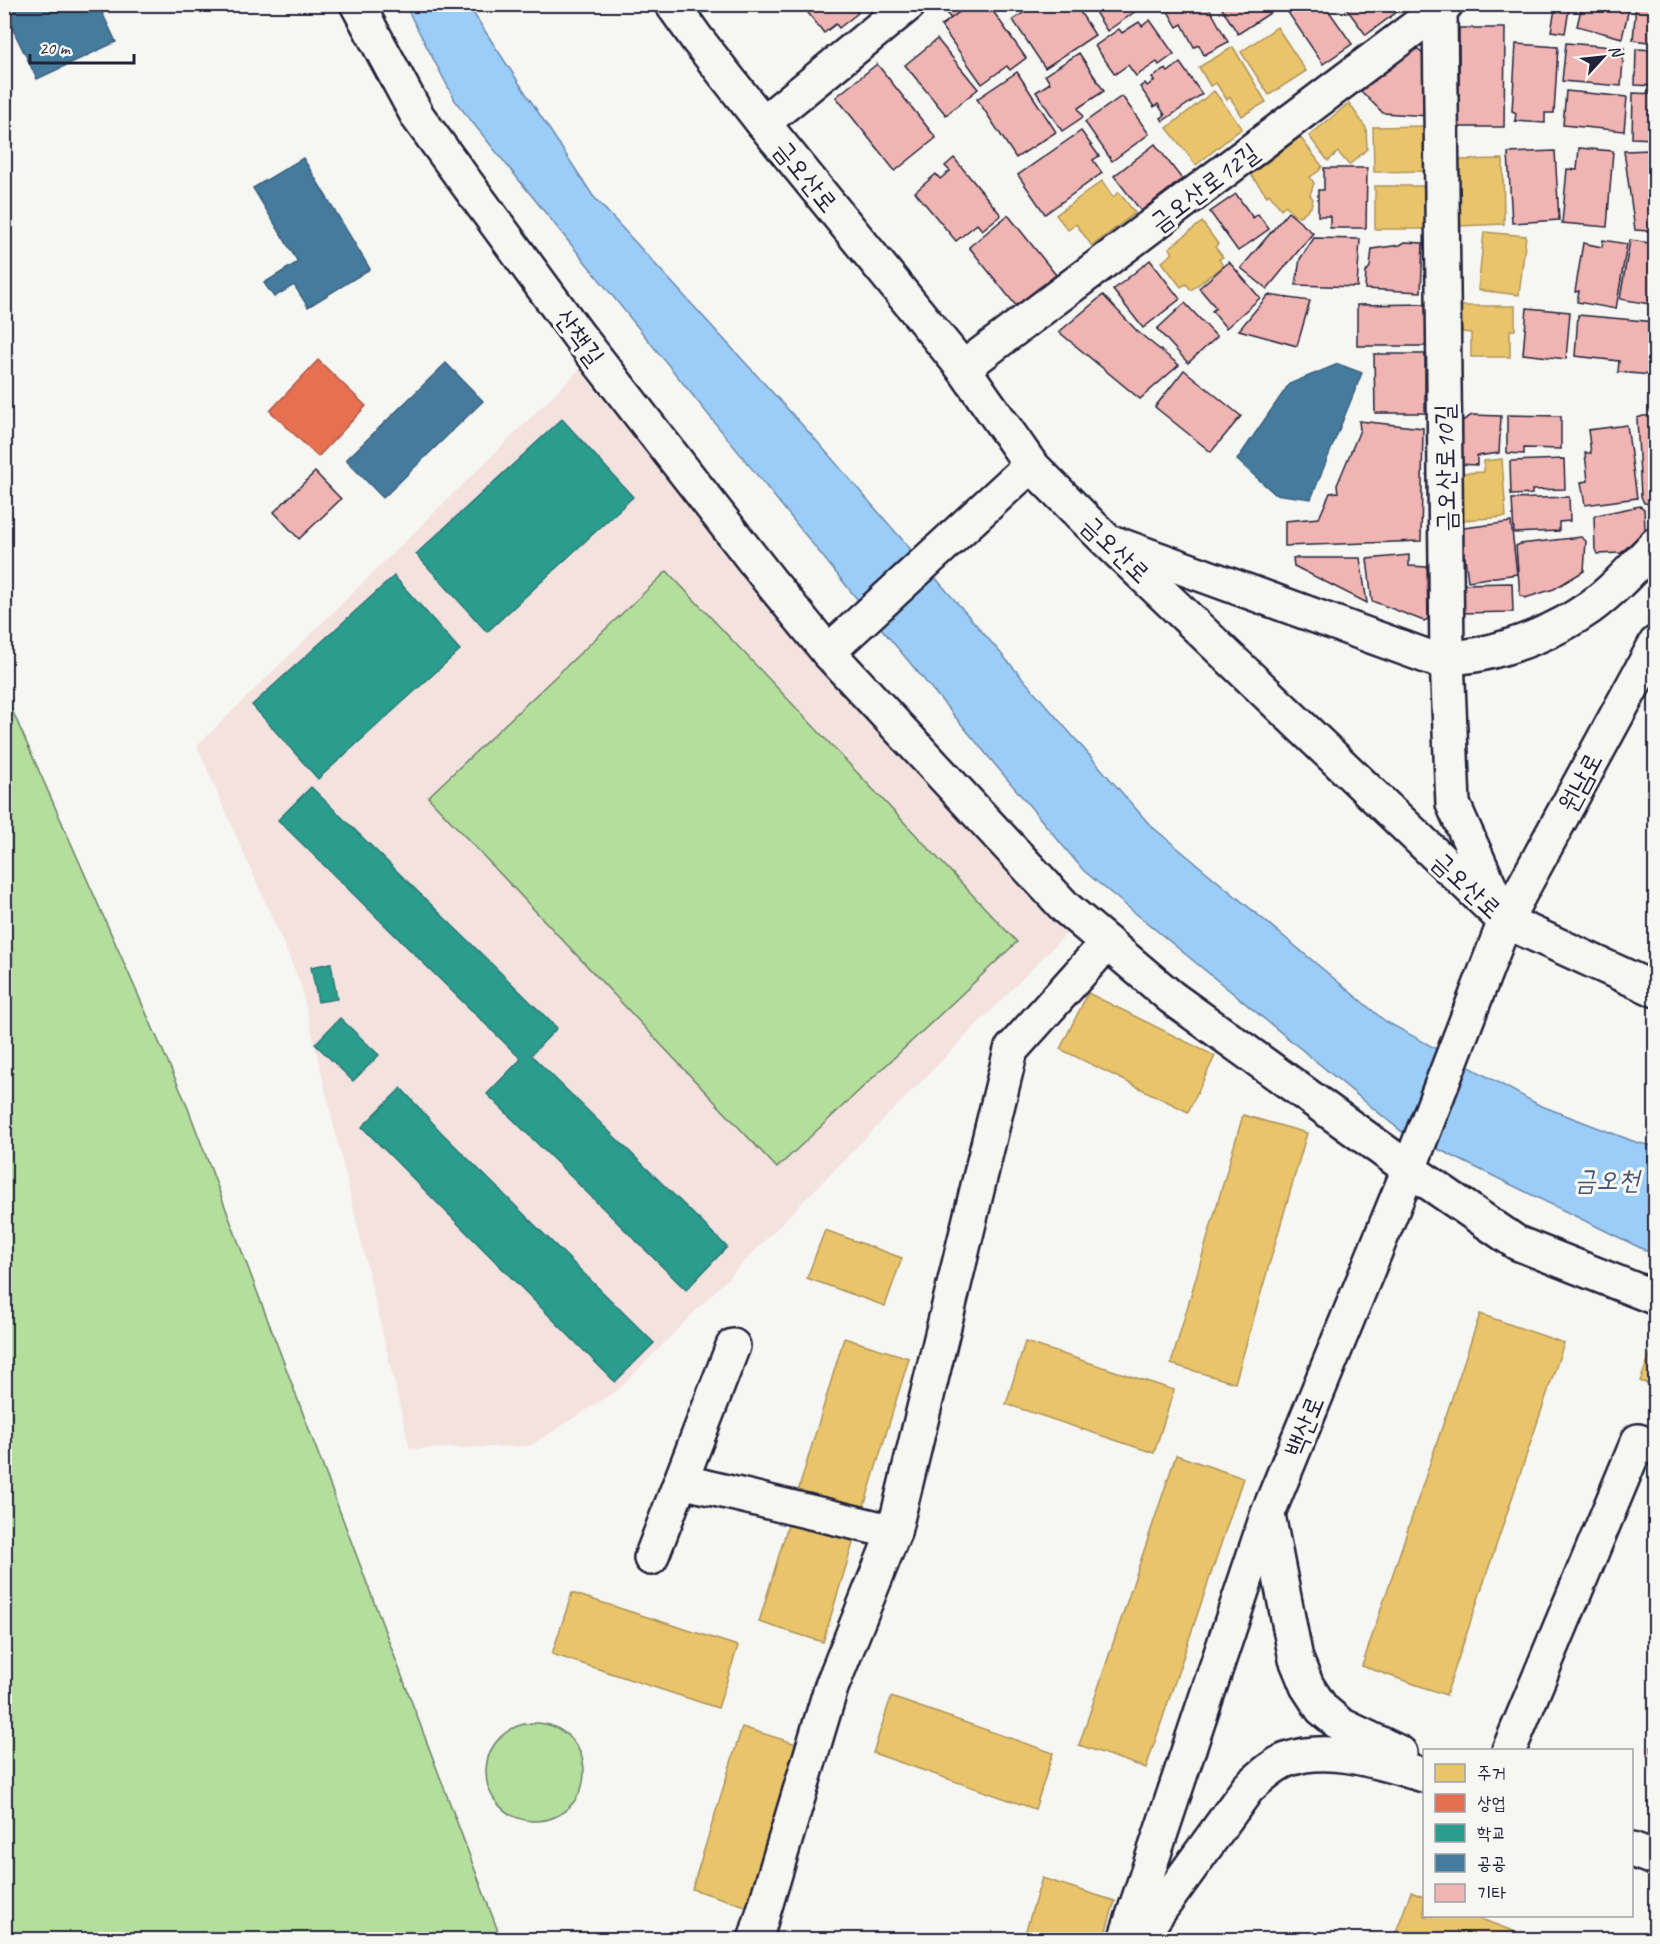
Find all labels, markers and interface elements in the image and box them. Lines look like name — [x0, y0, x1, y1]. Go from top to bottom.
scale bar — [30, 27, 134, 65]
north arrow — [1573, 27, 1633, 87]
text: 20 m — [39, 37, 72, 59]
text: N — [1604, 42, 1628, 62]
street label: 금오산로 — [766, 133, 845, 219]
street label: 금오산로12길 — [1143, 136, 1265, 239]
street label: 산책길 — [548, 302, 612, 372]
street label: 금오산로10길 — [1428, 404, 1463, 532]
street label: 금오산로 — [1074, 508, 1157, 590]
street label: 원남로 — [1551, 747, 1610, 818]
street label: 금오산로 — [1425, 845, 1509, 926]
water label: 금오천 — [1574, 1163, 1642, 1197]
street label: 백산로 — [1277, 1391, 1332, 1461]
legend — [1423, 1749, 1633, 1917]
text: 주거 — [1477, 1762, 1506, 1784]
text: 상업 — [1477, 1792, 1506, 1814]
text: 학교 — [1477, 1822, 1506, 1844]
text: 공공 — [1477, 1852, 1506, 1874]
text: 기타 — [1477, 1882, 1506, 1904]

